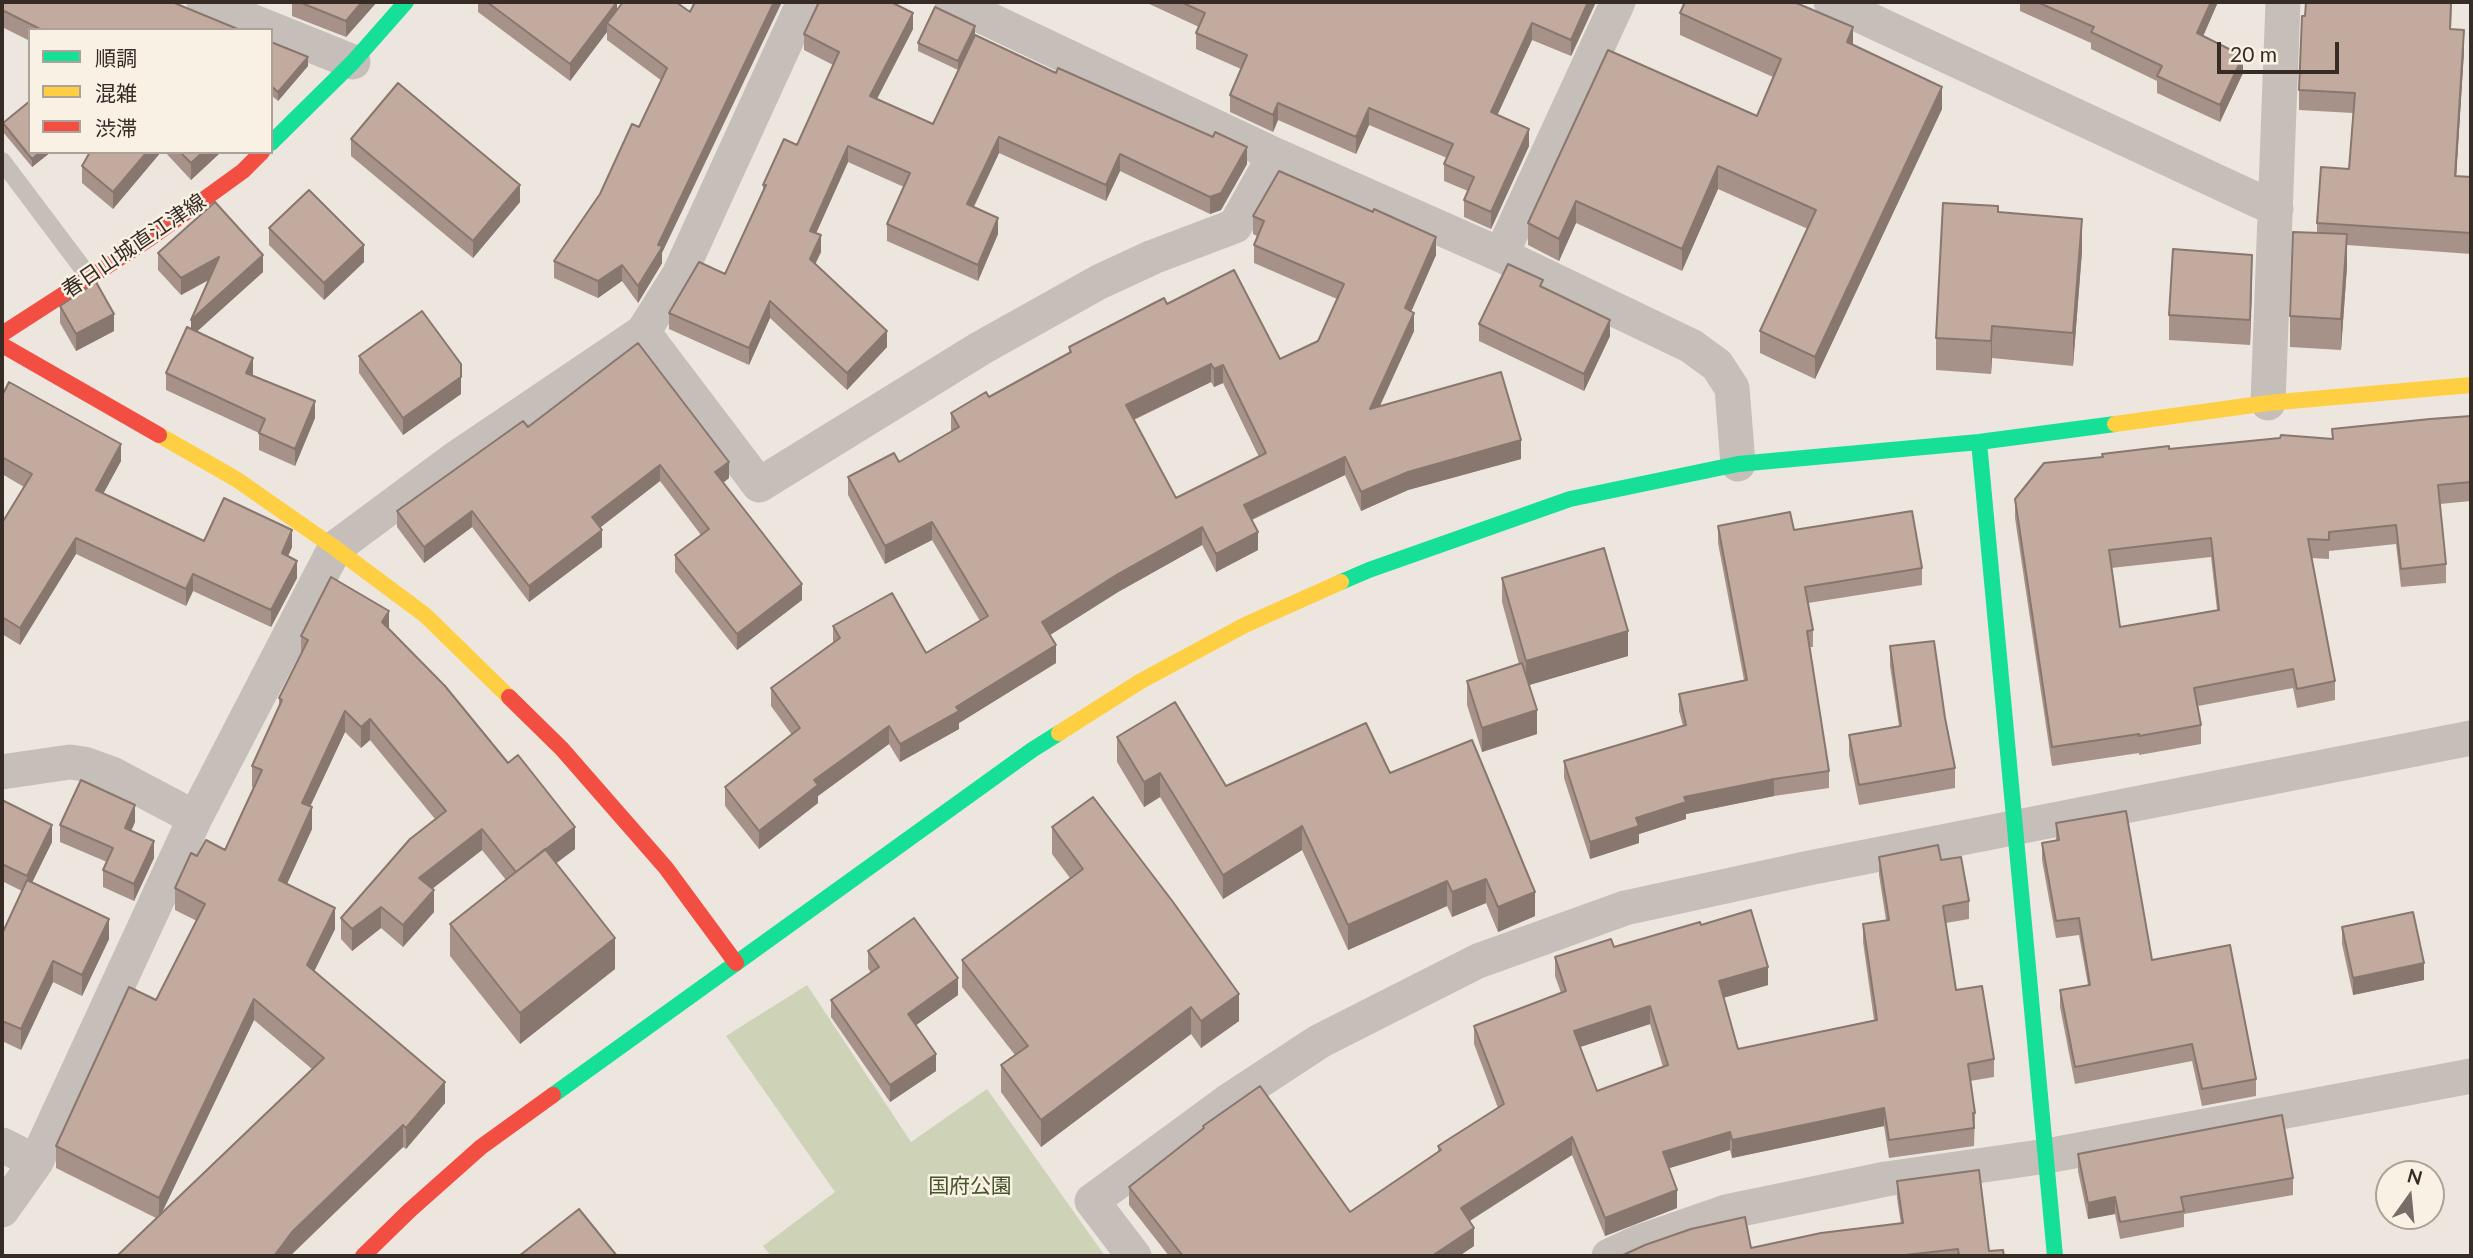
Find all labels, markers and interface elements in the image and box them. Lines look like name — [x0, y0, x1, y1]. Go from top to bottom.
legend — [28, 28, 273, 154]
scale bar — [2221, 28, 2344, 72]
text: 20 m — [2230, 41, 2277, 66]
text: 順調 — [95, 45, 137, 70]
text: 混雑 — [95, 80, 137, 105]
text: 渋滞 — [95, 115, 137, 140]
street label: 春日山城直江津線 — [57, 189, 211, 303]
north arrow — [2375, 1160, 2445, 1230]
text: N — [2405, 1163, 2425, 1189]
park label: 国府公園 — [928, 1173, 1012, 1199]

